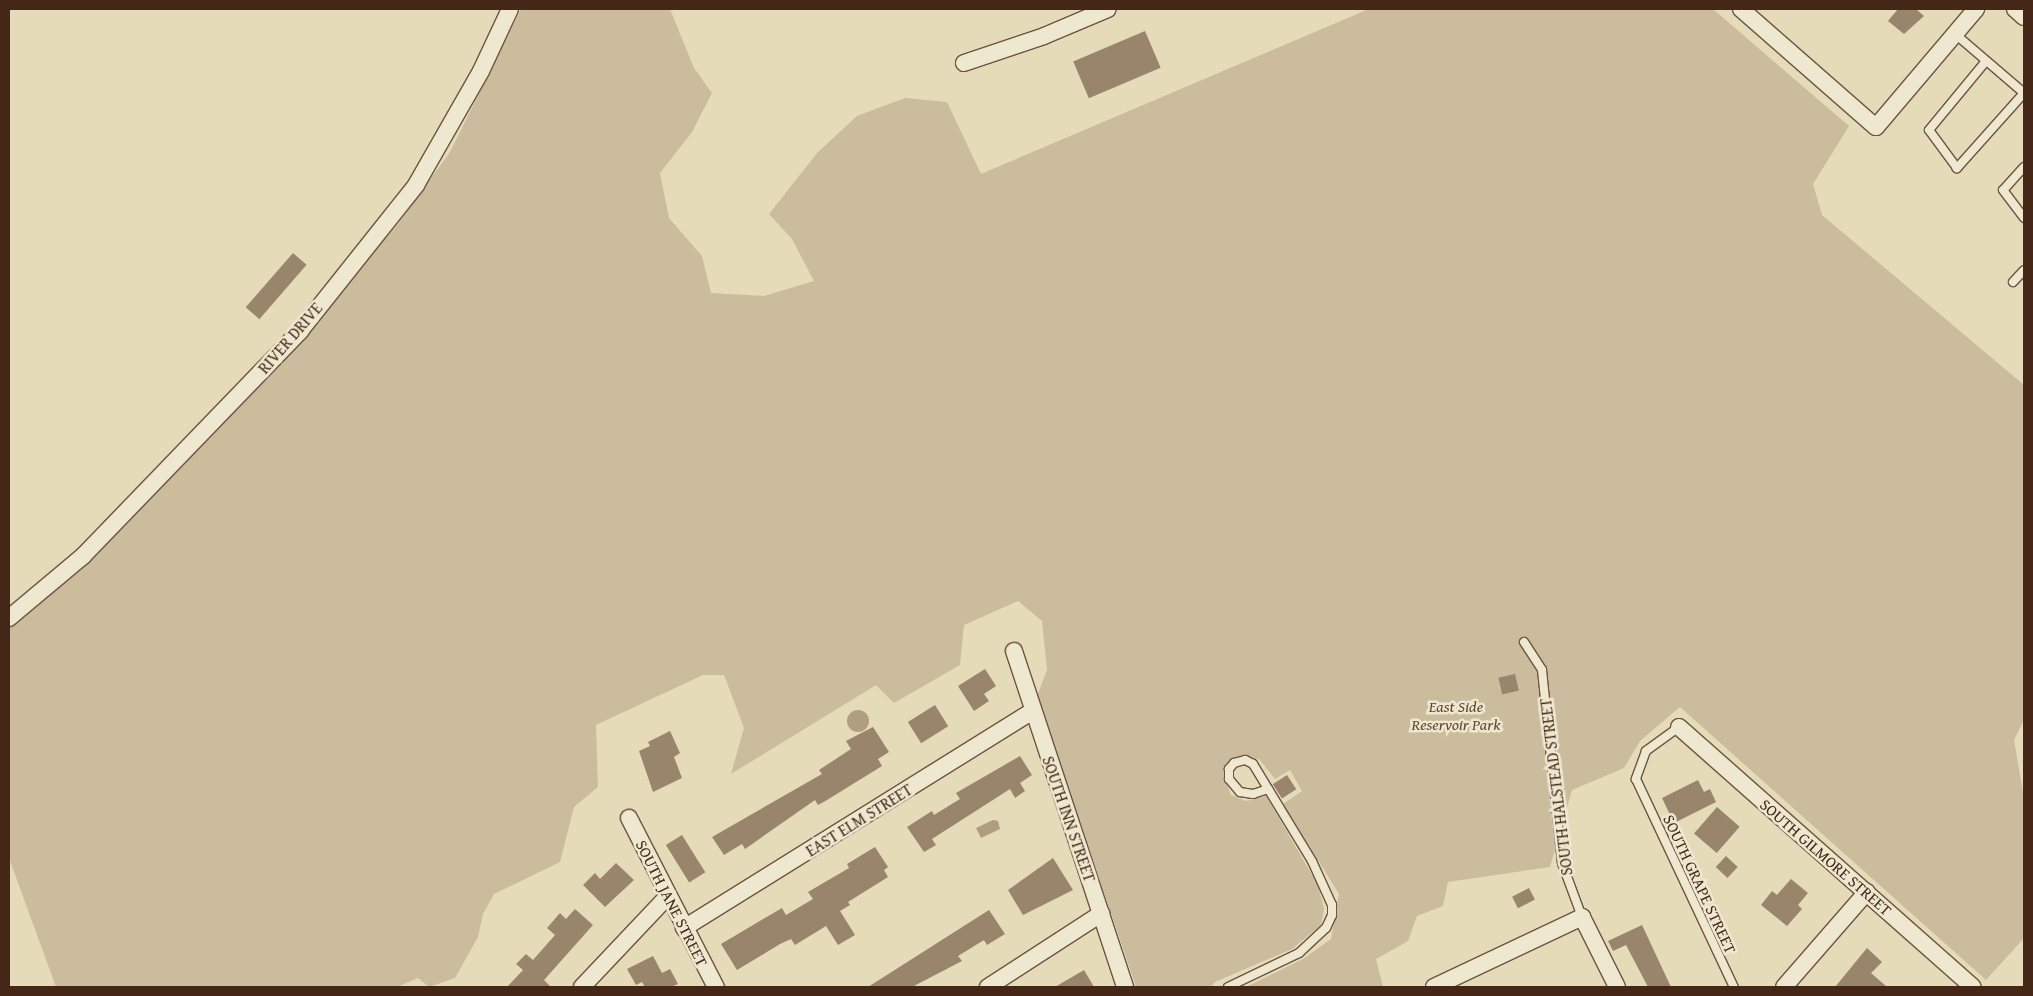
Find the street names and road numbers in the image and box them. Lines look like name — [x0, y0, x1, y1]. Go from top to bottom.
street label: RIVER DRIVE — [254, 299, 326, 377]
street label: SOUTH HALSTEAD STREET — [1536, 697, 1576, 877]
street label: SOUTH INN STREET — [1038, 754, 1100, 884]
street label: EAST ELM STREET — [802, 780, 916, 860]
street label: SOUTH GILMORE STREET — [1756, 795, 1896, 919]
street label: SOUTH GRAPE STREET — [1659, 812, 1741, 956]
street label: SOUTH JANE STREET — [632, 837, 712, 969]

